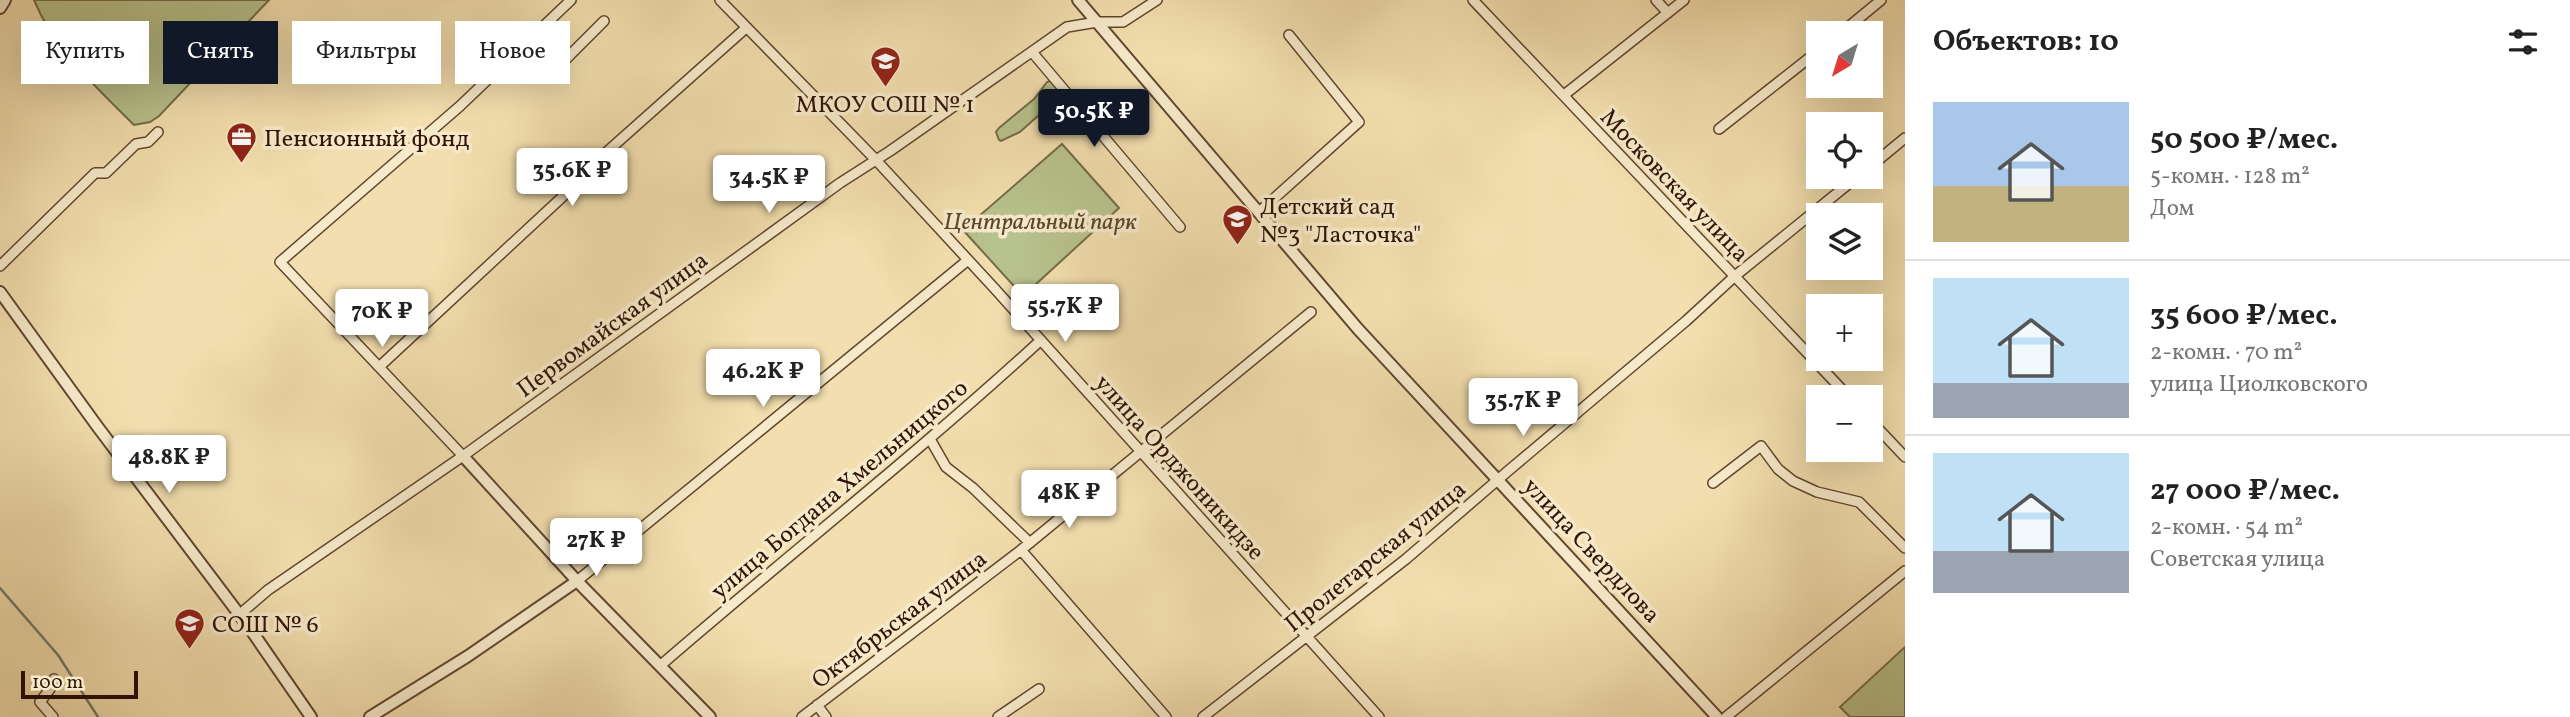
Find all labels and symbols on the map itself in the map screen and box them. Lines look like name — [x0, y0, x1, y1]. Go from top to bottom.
north arrow — [1806, 21, 1883, 98]
school or university icon: МКОУ СОШ № 1 — [868, 45, 902, 89]
place label: МКОУ СОШ № 1 — [796, 89, 975, 123]
pin: 50.5K ₽ — [1029, 90, 1159, 149]
street label: Московская улица — [1591, 102, 1756, 271]
office icon: Пенсионный фонд — [224, 121, 258, 165]
place label: Пенсионный фонд — [264, 123, 470, 157]
pin: 35.6K ₽ — [507, 148, 637, 208]
pin: 34.5K ₽ — [704, 156, 834, 215]
place label: Детский сад №3 "Ласточка" — [1260, 191, 1421, 253]
school or university icon: Детский сад №3 "Ласточка" — [1220, 203, 1254, 247]
park label: Центральный парк — [944, 206, 1137, 240]
street label: Первомайская улица — [510, 244, 716, 407]
pin: 55.7K ₽ — [1000, 284, 1130, 344]
pin: 70K ₽ — [333, 290, 431, 349]
pin: 46.2K ₽ — [698, 350, 828, 409]
street label: улица Орджоникидзе — [1086, 368, 1271, 569]
street label: улица Богдана Хмельницкого — [704, 372, 976, 609]
pin: 35.7K ₽ — [1458, 378, 1588, 438]
pin: 48.8K ₽ — [104, 435, 234, 495]
pin: 48K ₽ — [1020, 470, 1118, 530]
street label: улица Свердлова — [1514, 471, 1667, 632]
street label: Пролетарская улица — [1278, 474, 1474, 641]
pin: 27K ₽ — [547, 518, 645, 578]
street label: Октябрьская улица — [805, 543, 995, 698]
school or university icon: СОШ № 6 — [172, 607, 206, 651]
place label: СОШ № 6 — [212, 609, 319, 643]
scale bar — [21, 668, 138, 700]

